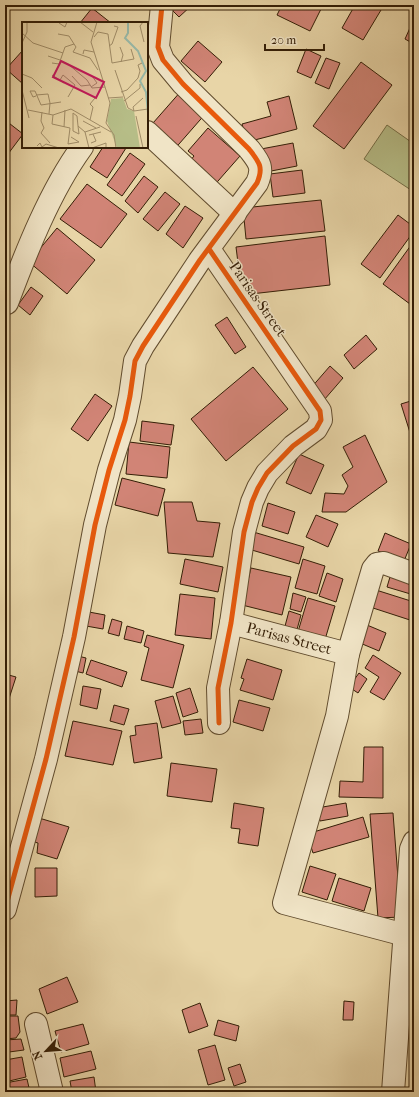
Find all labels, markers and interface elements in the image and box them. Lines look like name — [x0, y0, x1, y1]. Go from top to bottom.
inset map — [22, 22, 148, 148]
scale bar — [265, 26, 324, 52]
text: 20 m — [271, 33, 296, 47]
street label: Parisas Street — [226, 258, 291, 341]
street label: Parisas Street — [244, 618, 334, 658]
north arrow — [26, 1031, 66, 1071]
text: N — [30, 1048, 45, 1062]

